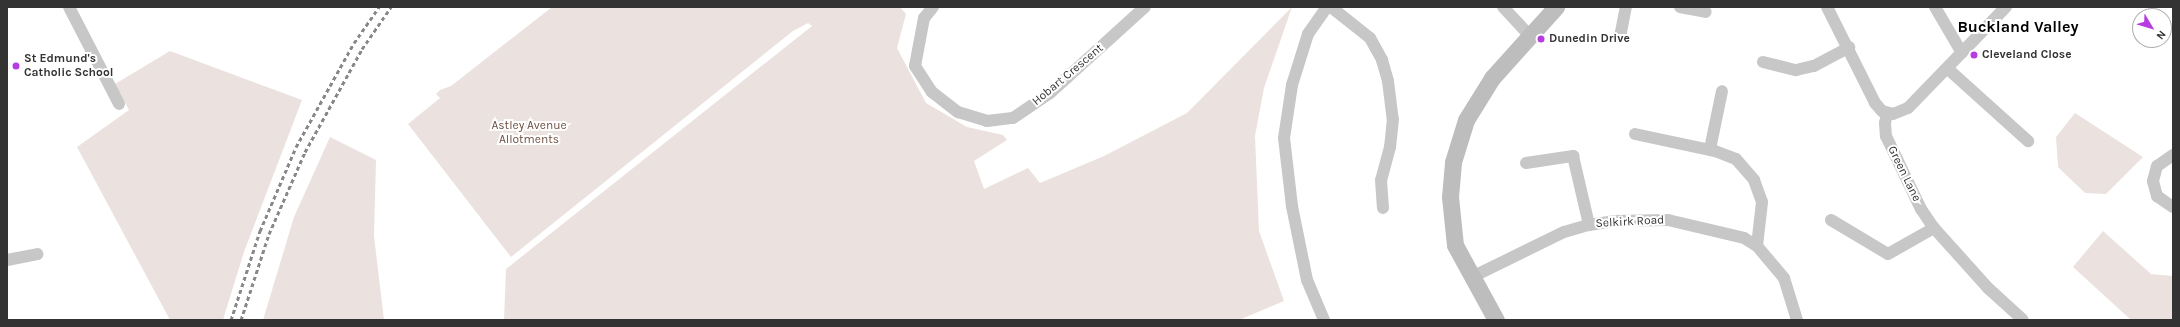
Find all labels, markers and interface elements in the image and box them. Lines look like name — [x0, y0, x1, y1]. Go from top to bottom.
north arrow — [2132, 8, 2172, 48]
district label: Buckland Valley — [1957, 17, 2079, 37]
text: N — [2154, 28, 2169, 42]
place label: Dunedin Drive — [1549, 32, 1630, 46]
marker: Dunedin Drive — [1536, 34, 1546, 44]
street label: Hobart Crescent — [1030, 41, 1106, 109]
place label: Cleveland Close — [1982, 48, 2071, 62]
marker: Cleveland Close — [1969, 50, 1979, 60]
place label: St Edmund's Catholic School — [24, 52, 113, 80]
marker: St Edmund's Catholic School — [11, 61, 21, 71]
park label: Astley Avenue Allotments — [491, 119, 567, 147]
street label: Green Lane — [1884, 144, 1924, 204]
street label: Selkirk Road — [1595, 213, 1665, 231]

